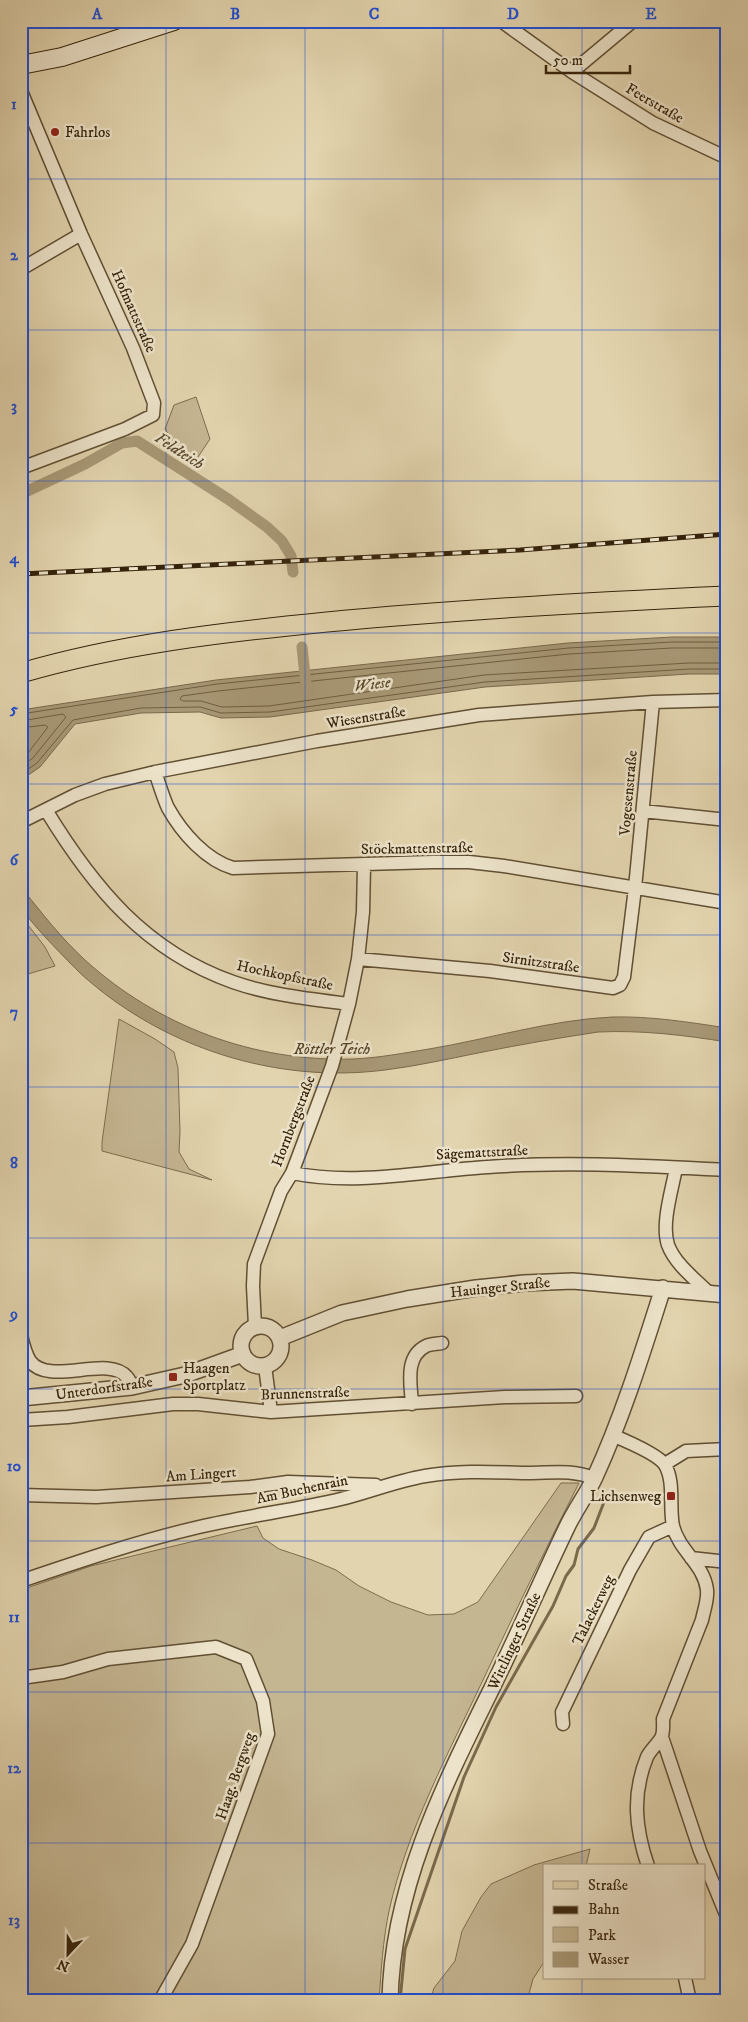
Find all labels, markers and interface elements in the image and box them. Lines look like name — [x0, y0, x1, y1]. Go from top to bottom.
text: A — [91, 4, 103, 24]
text: B — [230, 4, 240, 24]
text: C — [369, 4, 379, 24]
text: D — [507, 4, 519, 24]
text: E — [645, 4, 657, 24]
scale bar — [546, 42, 629, 74]
text: 50 m — [553, 51, 583, 70]
street label: Feerstraße — [622, 79, 687, 128]
text: 1 — [11, 94, 17, 114]
place label: Fahrlos — [65, 123, 110, 142]
marker: Fahrlos — [49, 126, 61, 138]
text: 2 — [10, 245, 19, 265]
street label: Hofmattstraße — [107, 267, 160, 356]
text: 3 — [11, 396, 17, 416]
water label: Feldteich — [151, 428, 208, 474]
text: 4 — [8, 548, 19, 568]
water label: Wiese — [353, 672, 392, 696]
text: 5 — [9, 699, 18, 719]
street label: Wiesenstraße — [324, 702, 407, 733]
street label: Vogesenstraße — [615, 750, 642, 838]
street label: Stöckmattenstraße — [361, 838, 473, 859]
text: 6 — [10, 850, 20, 870]
street label: Sirnitzstraße — [501, 948, 581, 977]
street label: Hochkopfstraße — [235, 956, 335, 995]
text: 7 — [10, 1002, 18, 1022]
water label: Röttler Teich — [293, 1039, 370, 1059]
street label: Hornbergstraße — [267, 1073, 320, 1169]
street label: Sägemattstraße — [436, 1141, 528, 1164]
text: 8 — [10, 1153, 18, 1173]
street label: Hauinger Straße — [449, 1273, 551, 1302]
text: 9 — [9, 1304, 18, 1324]
place label: Haagen Sportplatz — [183, 1359, 246, 1395]
marker: Haagen Sportplatz — [167, 1371, 179, 1383]
street label: Unterdorfstraße — [54, 1372, 154, 1405]
street label: Brunnenstraße — [260, 1382, 350, 1405]
text: 10 — [7, 1456, 22, 1476]
street label: Am Lingert — [165, 1463, 237, 1486]
street label: Am Buchenrain — [255, 1471, 350, 1508]
place label: Lichsenweg — [590, 1487, 662, 1506]
marker: Lichsenweg — [665, 1490, 677, 1502]
street label: Talackerweg — [568, 1571, 619, 1649]
street label: Wittlinger Straße — [483, 1589, 545, 1694]
text: 11 — [8, 1607, 20, 1627]
street label: Haag. Bergweg — [212, 1729, 260, 1822]
text: 12 — [7, 1758, 22, 1778]
legend — [543, 1864, 706, 1980]
text: Straße — [588, 1876, 628, 1895]
text: Bahn — [588, 1900, 620, 1919]
text: 13 — [8, 1910, 20, 1930]
text: Park — [588, 1926, 617, 1945]
north arrow — [42, 1930, 92, 1980]
text: Wasser — [587, 1950, 629, 1969]
text: N — [54, 1954, 72, 1976]

